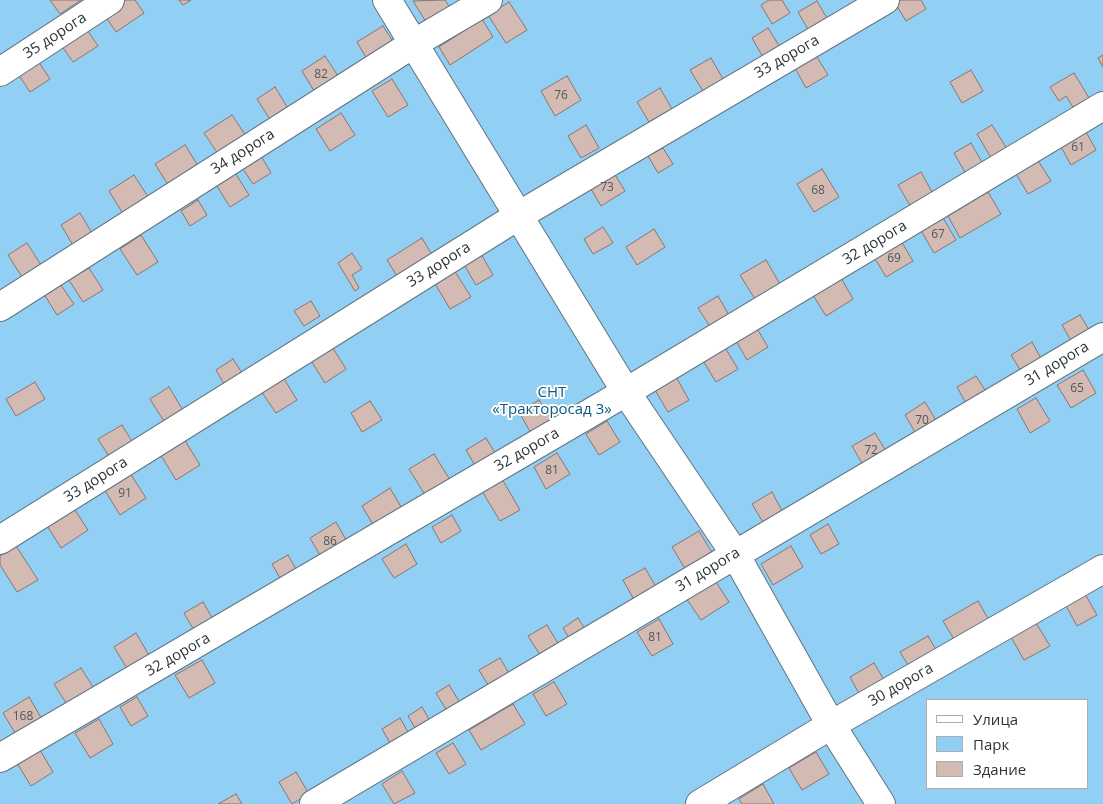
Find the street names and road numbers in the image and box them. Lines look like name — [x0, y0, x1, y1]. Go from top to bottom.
street label: 35 дорога — [20, 9, 90, 63]
street label: 33 дорога — [751, 31, 823, 83]
street label: 34 дорога — [208, 125, 278, 179]
street label: 32 дорога — [840, 217, 910, 269]
street label: 33 дорога — [404, 238, 474, 292]
street label: 31 дорога — [1022, 338, 1092, 390]
street label: 32 дорога — [491, 424, 563, 476]
street label: 33 дорога — [61, 453, 131, 507]
street label: 31 дорога — [673, 544, 743, 596]
street label: 32 дорога — [142, 629, 214, 681]
street label: 30 дорога — [865, 659, 937, 711]

